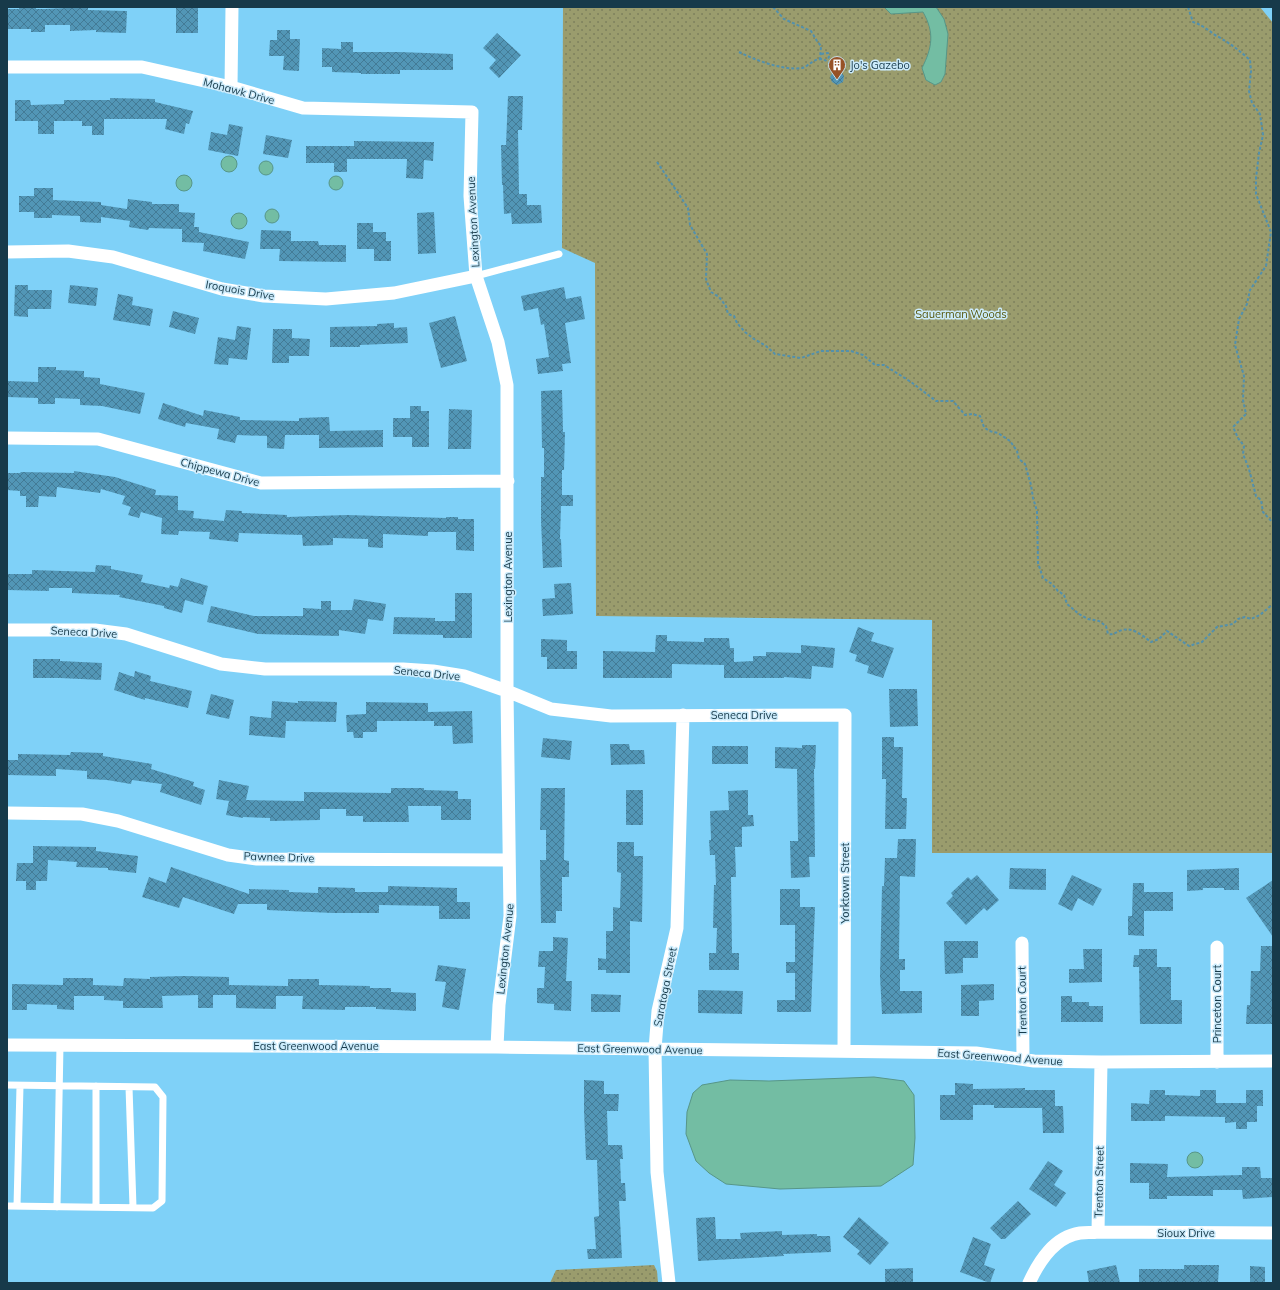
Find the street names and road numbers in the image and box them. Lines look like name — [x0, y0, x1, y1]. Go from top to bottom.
street label: Mohawk Drive — [202, 75, 276, 107]
street label: Lexington Avenue — [464, 176, 482, 268]
street label: Iroquois Drive — [204, 277, 276, 303]
street label: Chippewa Drive — [179, 455, 261, 489]
street label: Lexington Avenue — [501, 531, 515, 623]
street label: Seneca Drive — [50, 623, 118, 641]
street label: Seneca Drive — [393, 663, 461, 683]
street label: Seneca Drive — [711, 708, 777, 722]
street label: Yorktown Street — [838, 842, 852, 924]
street label: Pawnee Drive — [243, 849, 315, 865]
street label: Lexington Avenue — [493, 903, 517, 995]
street label: Saratoga Street — [650, 946, 680, 1028]
street label: Princeton Court — [1210, 964, 1224, 1043]
street label: Trenton Court — [1014, 966, 1030, 1036]
street label: East Greenwood Avenue — [253, 1039, 379, 1053]
street label: East Greenwood Avenue — [577, 1041, 703, 1057]
street label: East Greenwood Avenue — [937, 1046, 1063, 1068]
street label: Trenton Street — [1091, 1146, 1107, 1218]
street label: Sioux Drive — [1157, 1226, 1215, 1240]

